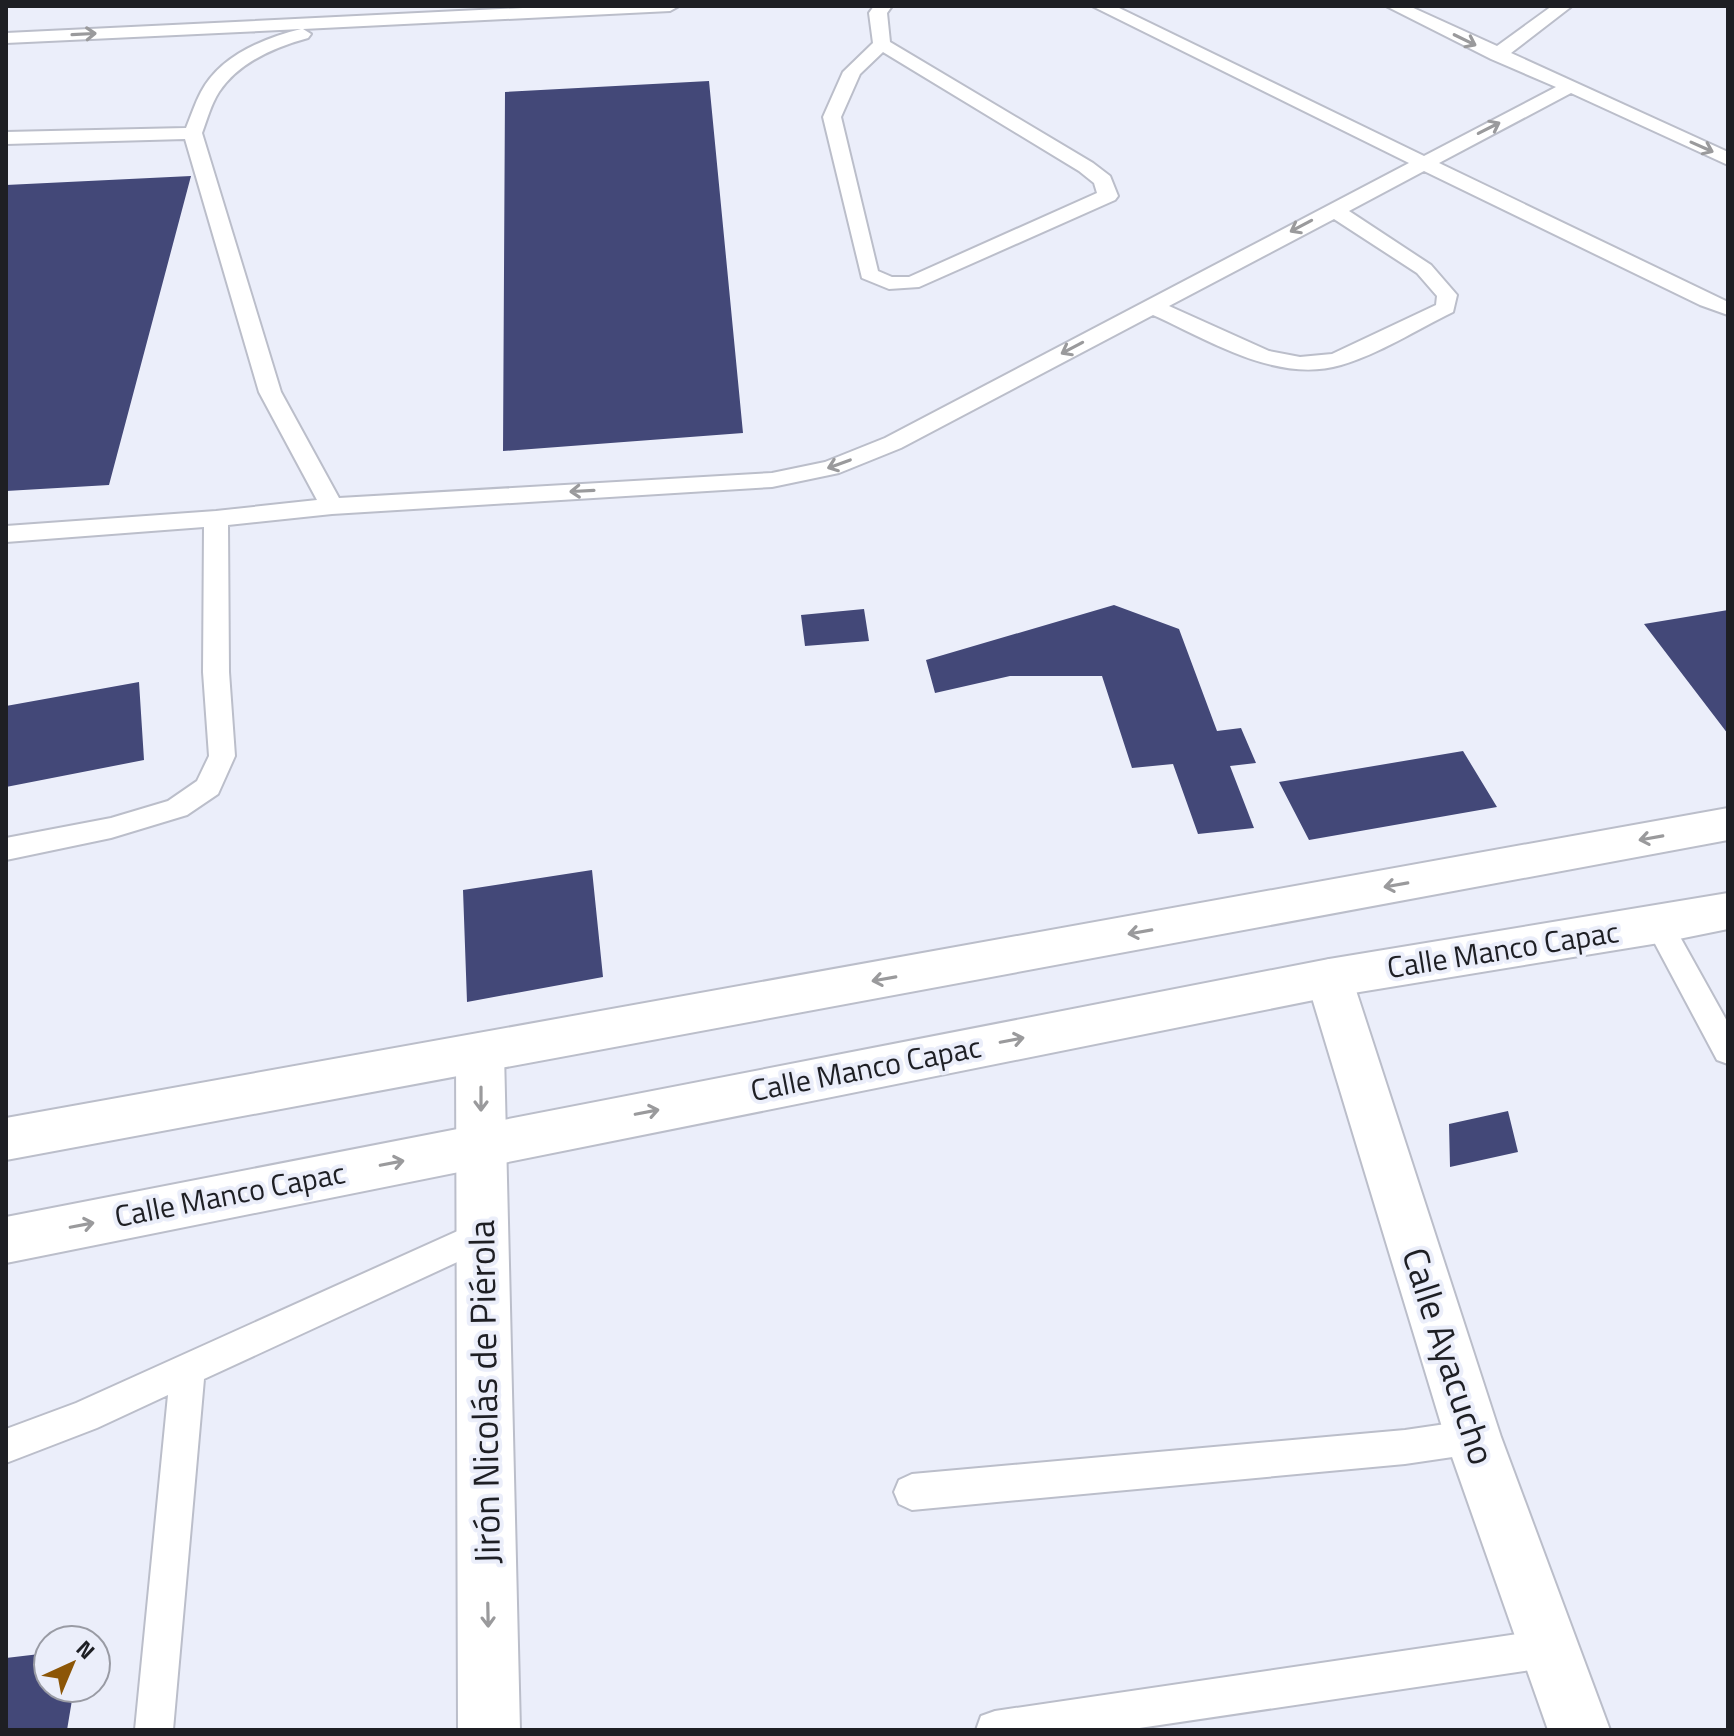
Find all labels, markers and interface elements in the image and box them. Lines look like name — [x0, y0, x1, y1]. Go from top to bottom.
one-way arrow — [70, 26, 97, 41]
one-way arrow — [1453, 33, 1477, 48]
one-way arrow — [1477, 120, 1501, 135]
one-way arrow — [1689, 141, 1714, 156]
one-way arrow — [1290, 219, 1314, 235]
one-way arrow — [1060, 341, 1084, 356]
one-way arrow — [828, 458, 852, 472]
one-way arrow — [569, 484, 596, 499]
one-way arrow — [1639, 832, 1665, 847]
one-way arrow — [1383, 879, 1409, 894]
street label: Calle Manco Capac — [1384, 908, 1622, 990]
one-way arrow — [1128, 926, 1153, 941]
one-way arrow — [872, 973, 897, 988]
street label: Calle Manco Capac — [747, 1023, 985, 1113]
one-way arrow — [999, 1032, 1025, 1047]
one-way arrow — [473, 1085, 489, 1112]
one-way arrow — [634, 1104, 660, 1119]
street label: Calle Manco Capac — [111, 1149, 349, 1239]
one-way arrow — [379, 1154, 405, 1169]
one-way arrow — [69, 1216, 95, 1231]
street label: Jirón Nicolás de Piérola — [453, 1219, 514, 1565]
street label: Calle Ayacucho — [1389, 1240, 1510, 1471]
one-way arrow — [480, 1601, 495, 1628]
north arrow — [32, 1624, 112, 1704]
text: N — [69, 1632, 103, 1667]

